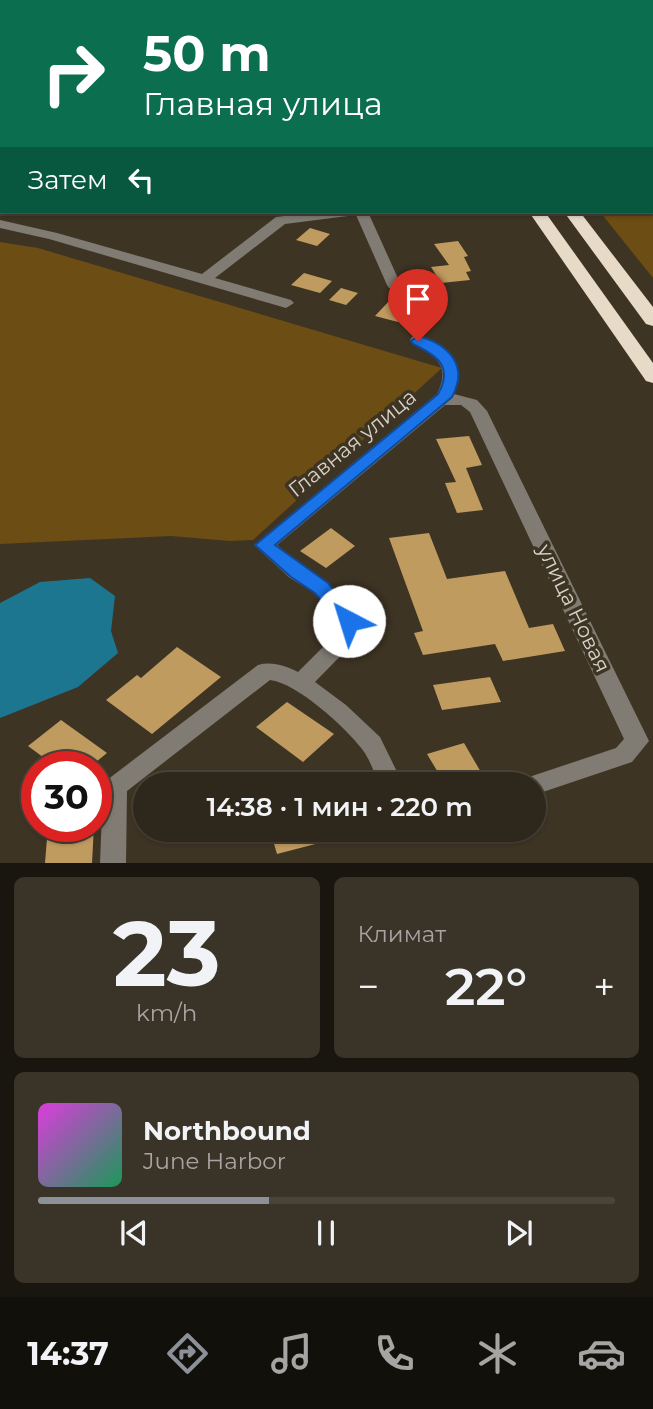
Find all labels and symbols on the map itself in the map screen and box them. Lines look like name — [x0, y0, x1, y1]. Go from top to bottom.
pin — [388, 269, 448, 341]
street label: Главная улица — [283, 384, 421, 502]
street label: улица Новая — [532, 539, 616, 676]
position arrow — [312, 584, 386, 658]
speed limit sign: 30 — [21, 751, 112, 842]

